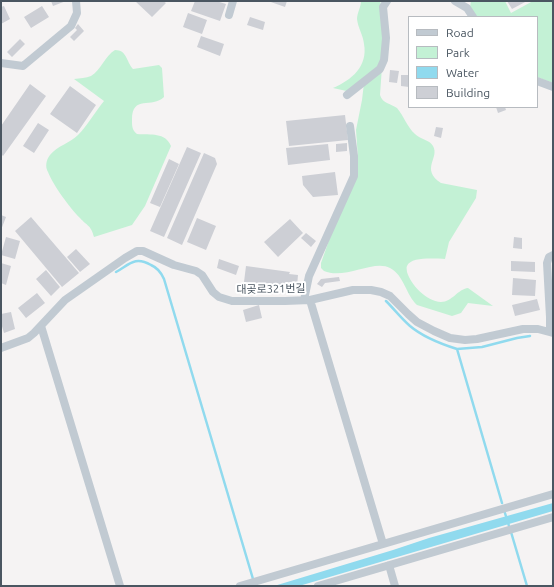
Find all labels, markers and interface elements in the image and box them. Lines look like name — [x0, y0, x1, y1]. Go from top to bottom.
legend — [408, 16, 538, 108]
text: Road — [446, 26, 474, 39]
text: Park — [446, 46, 470, 59]
text: Water — [446, 66, 479, 79]
text: Building — [446, 86, 490, 99]
street label: 대곶로321번길 — [236, 282, 306, 296]

